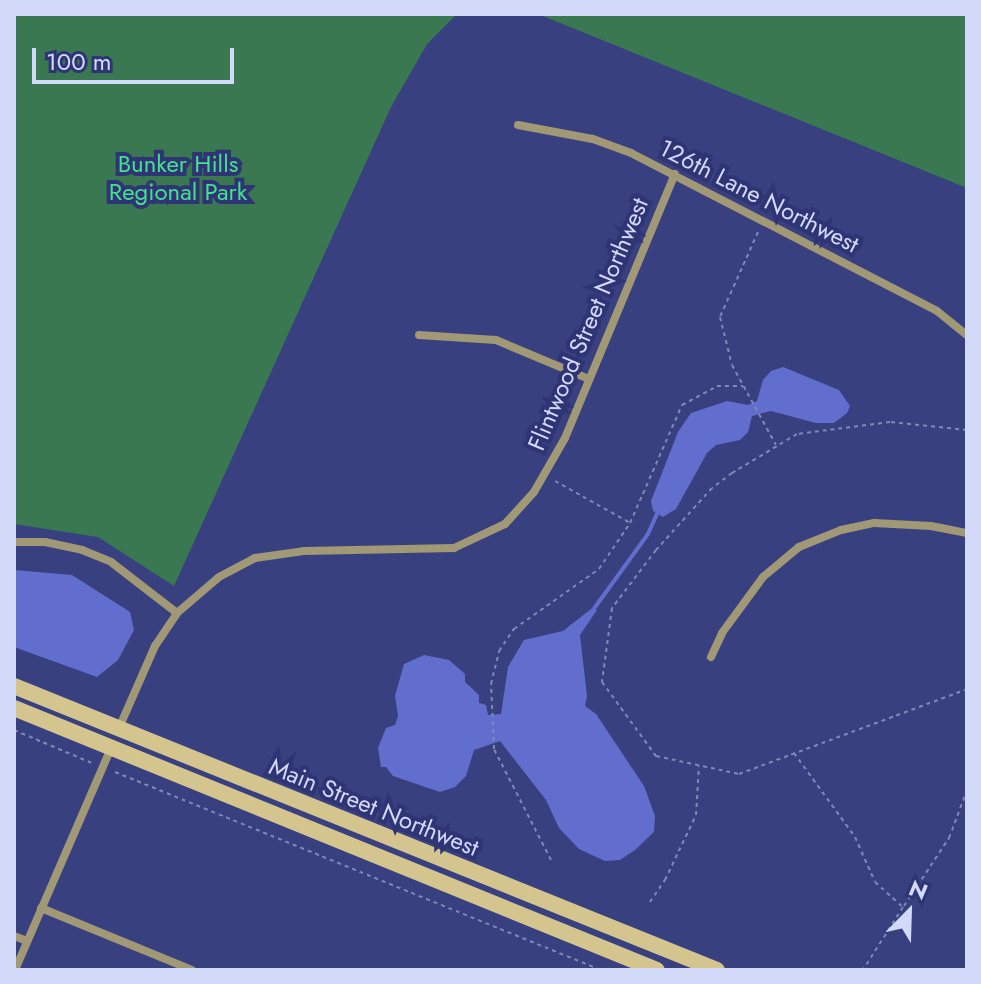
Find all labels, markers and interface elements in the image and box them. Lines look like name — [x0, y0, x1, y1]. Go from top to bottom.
scale bar — [36, 32, 238, 82]
text: 100 m — [46, 44, 112, 79]
street label: 126th Lane Northwest — [654, 133, 864, 259]
park label: Bunker Hills Regional Park — [109, 150, 247, 206]
street label: Flintwood Street Northwest — [522, 193, 654, 455]
street label: Main Street Northwest — [265, 752, 483, 862]
north arrow — [869, 872, 949, 952]
text: N — [904, 872, 933, 908]

